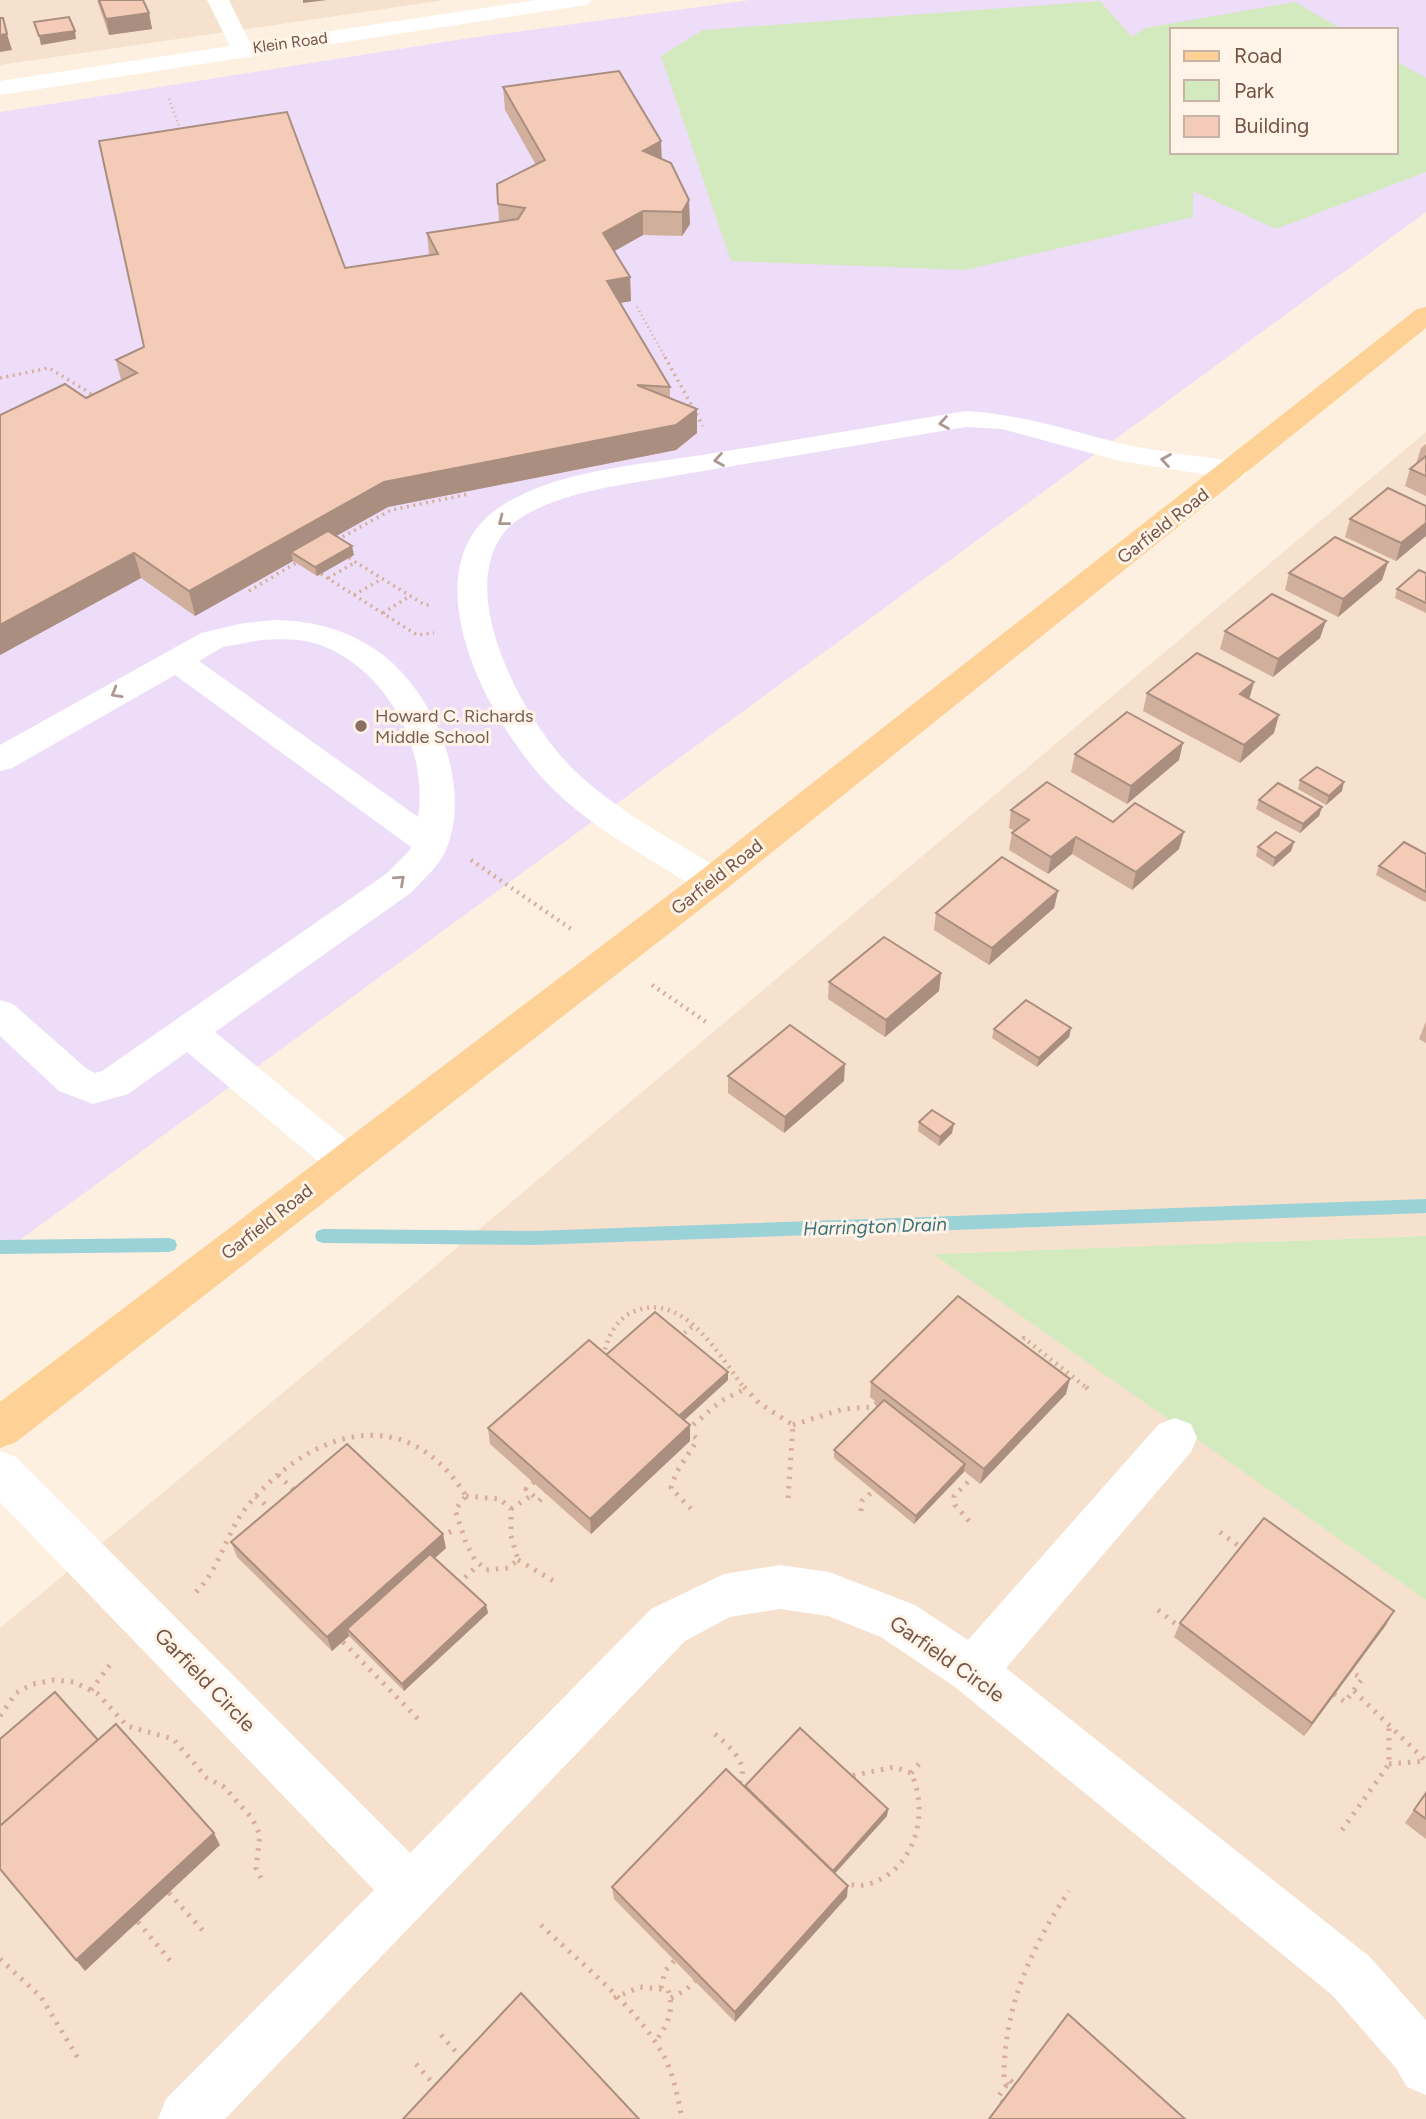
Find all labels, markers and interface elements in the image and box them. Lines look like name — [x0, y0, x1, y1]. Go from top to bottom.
street label: Klein Road — [251, 28, 329, 57]
legend — [1170, 28, 1398, 154]
text: Road — [1234, 43, 1282, 68]
text: Park — [1234, 78, 1275, 103]
text: Building — [1234, 113, 1309, 138]
one-way arrow — [938, 415, 950, 430]
one-way arrow — [713, 452, 725, 467]
one-way arrow — [1160, 453, 1172, 468]
street label: Garfield Road — [1113, 483, 1213, 569]
one-way arrow — [498, 512, 510, 525]
one-way arrow — [111, 685, 124, 698]
place label: Howard C. Richards Middle School — [375, 705, 533, 748]
marker: Howard C. Richards Middle School — [353, 718, 369, 734]
street label: Garfield Road — [667, 834, 767, 920]
one-way arrow — [392, 876, 405, 889]
street label: Garfield Road — [217, 1179, 317, 1265]
water label: Harrington Drain — [803, 1212, 948, 1241]
street label: Garfield Circle — [885, 1610, 1010, 1707]
street label: Garfield Circle — [150, 1623, 261, 1737]

